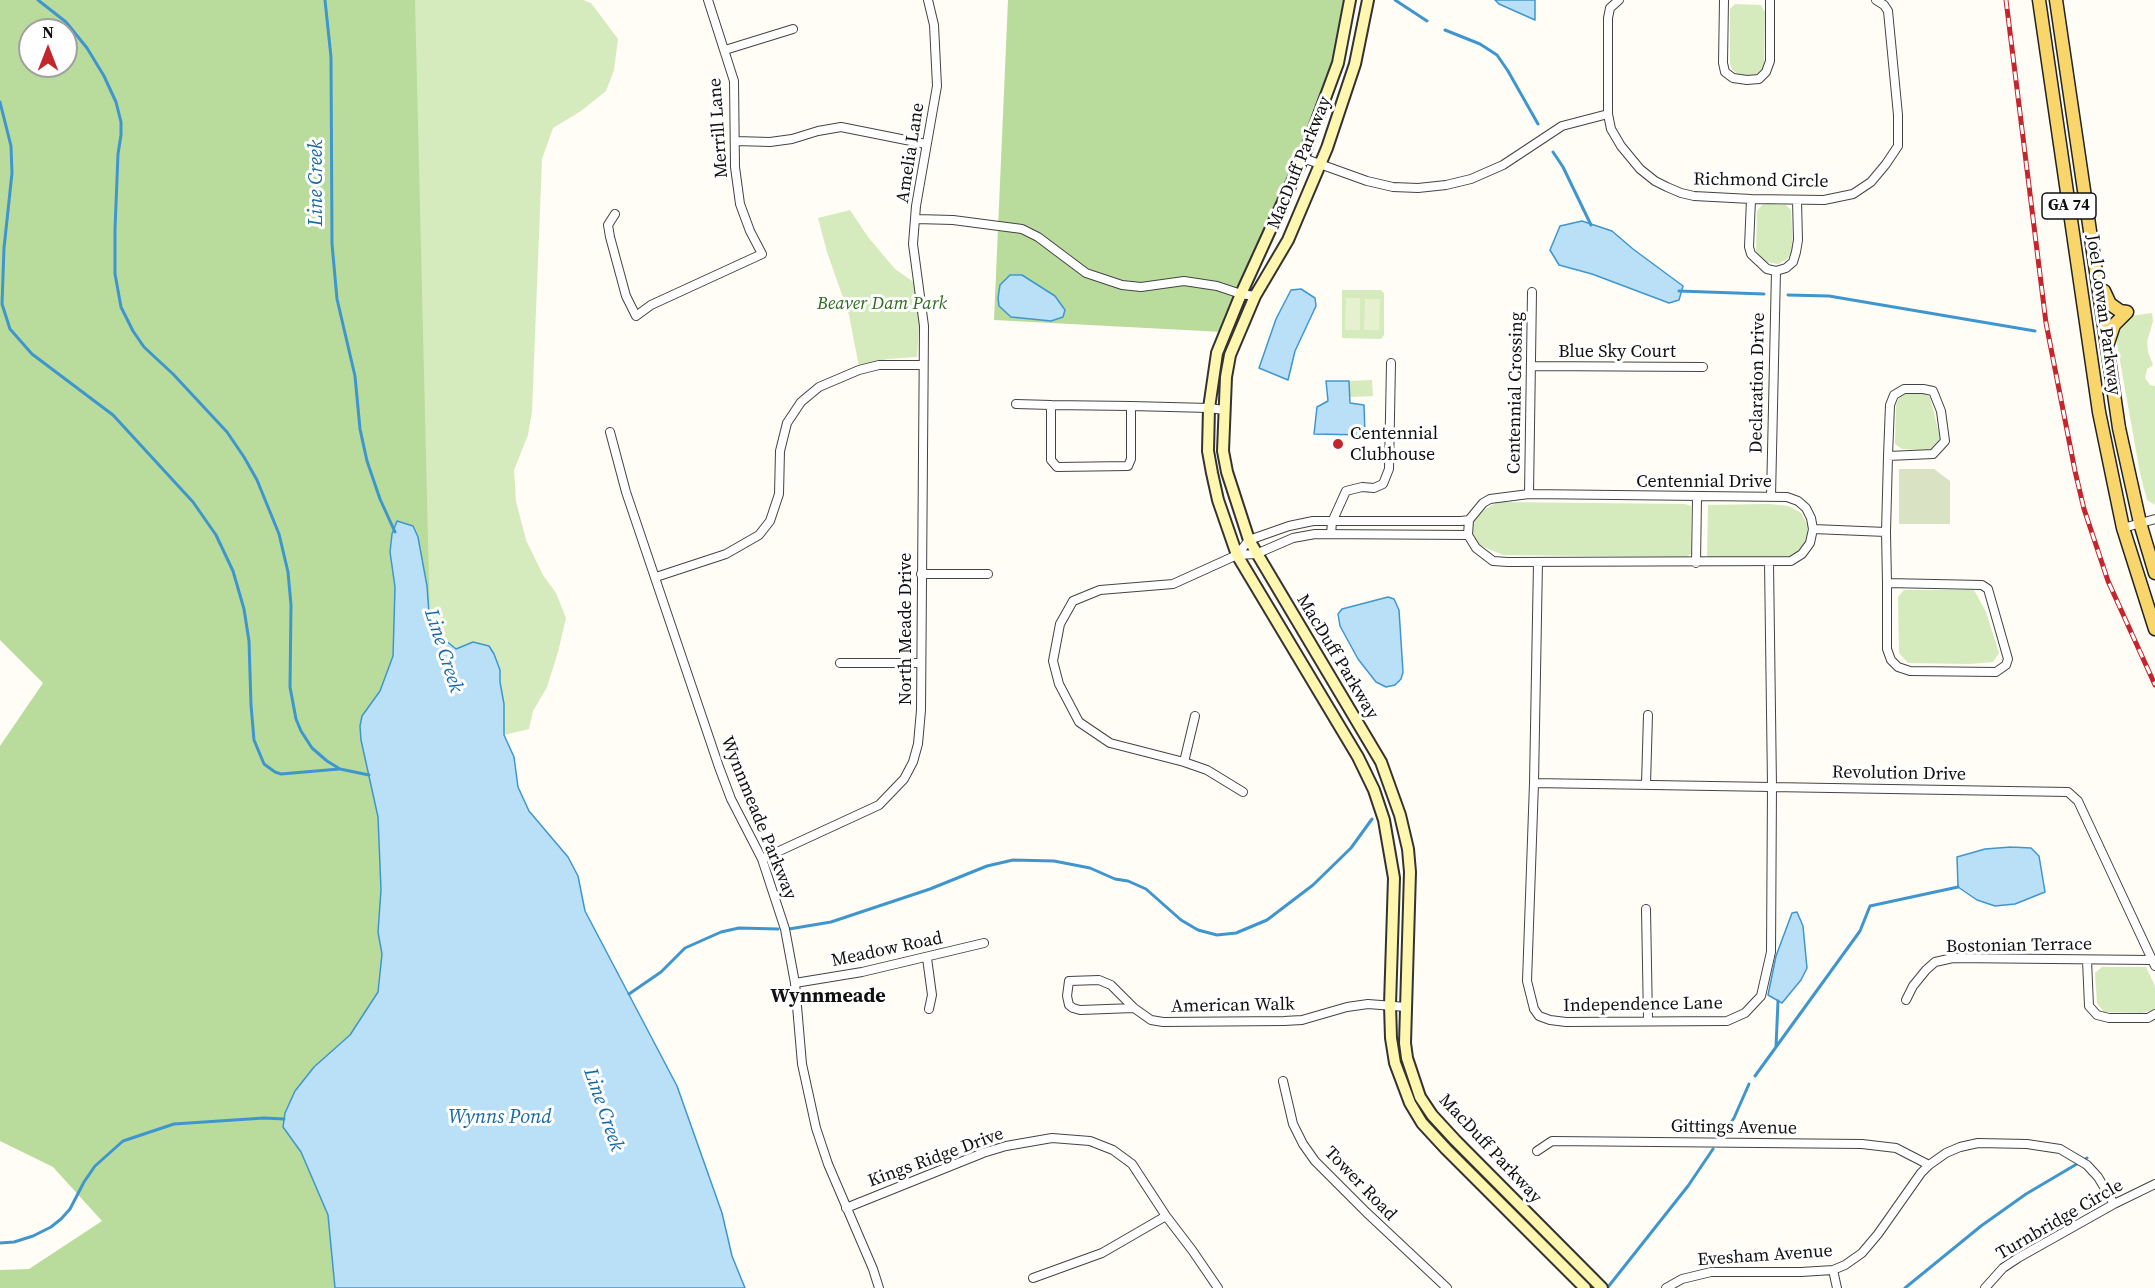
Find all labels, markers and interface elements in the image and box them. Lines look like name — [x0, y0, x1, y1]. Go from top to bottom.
north arrow — [18, 18, 78, 78]
text: N — [42, 21, 54, 43]
street label: Merrill Lane — [705, 77, 733, 179]
street label: MacDuff Parkway — [1263, 93, 1337, 233]
street label: Amelia Lane — [892, 101, 930, 205]
water label: Line Creek — [305, 140, 329, 226]
street label: Richmond Circle — [1693, 169, 1829, 193]
road number: GA 74 — [2042, 193, 2096, 219]
street label: Joel Cowan Parkway — [2081, 233, 2125, 397]
park label: Beaver Dam Park — [817, 293, 947, 315]
street label: Centennial Crossing — [1504, 312, 1528, 474]
street label: Declaration Drive — [1746, 312, 1770, 454]
street label: Blue Sky Court — [1558, 341, 1676, 363]
place label: Centennial Clubhouse — [1350, 423, 1438, 466]
marker: Centennial Clubhouse — [1331, 437, 1345, 451]
street label: Centennial Drive — [1636, 471, 1772, 493]
street label: North Meade Drive — [895, 553, 917, 705]
street label: MacDuff Parkway — [1291, 591, 1383, 723]
water label: Line Creek — [418, 606, 468, 696]
street label: Wynnmeade Parkway — [715, 733, 801, 903]
street label: Revolution Drive — [1832, 762, 1966, 786]
street label: Meadow Road — [830, 928, 944, 972]
street label: Bostonian Terrace — [1946, 934, 2092, 958]
district label: Wynnmeade — [770, 985, 886, 1009]
street label: Independence Lane — [1563, 993, 1723, 1017]
street label: American Walk — [1171, 994, 1295, 1018]
water label: Line Creek — [578, 1065, 628, 1155]
street label: MacDuff Parkway — [1434, 1090, 1546, 1208]
water label: Wynns Pond — [448, 1106, 552, 1130]
street label: Gittings Avenue — [1671, 1116, 1797, 1140]
street label: Kings Ridge Drive — [865, 1123, 1007, 1193]
street label: Tower Road — [1319, 1142, 1401, 1226]
street label: Turnbridge Circle — [1993, 1175, 2127, 1265]
street label: Evesham Avenue — [1697, 1241, 1833, 1271]

